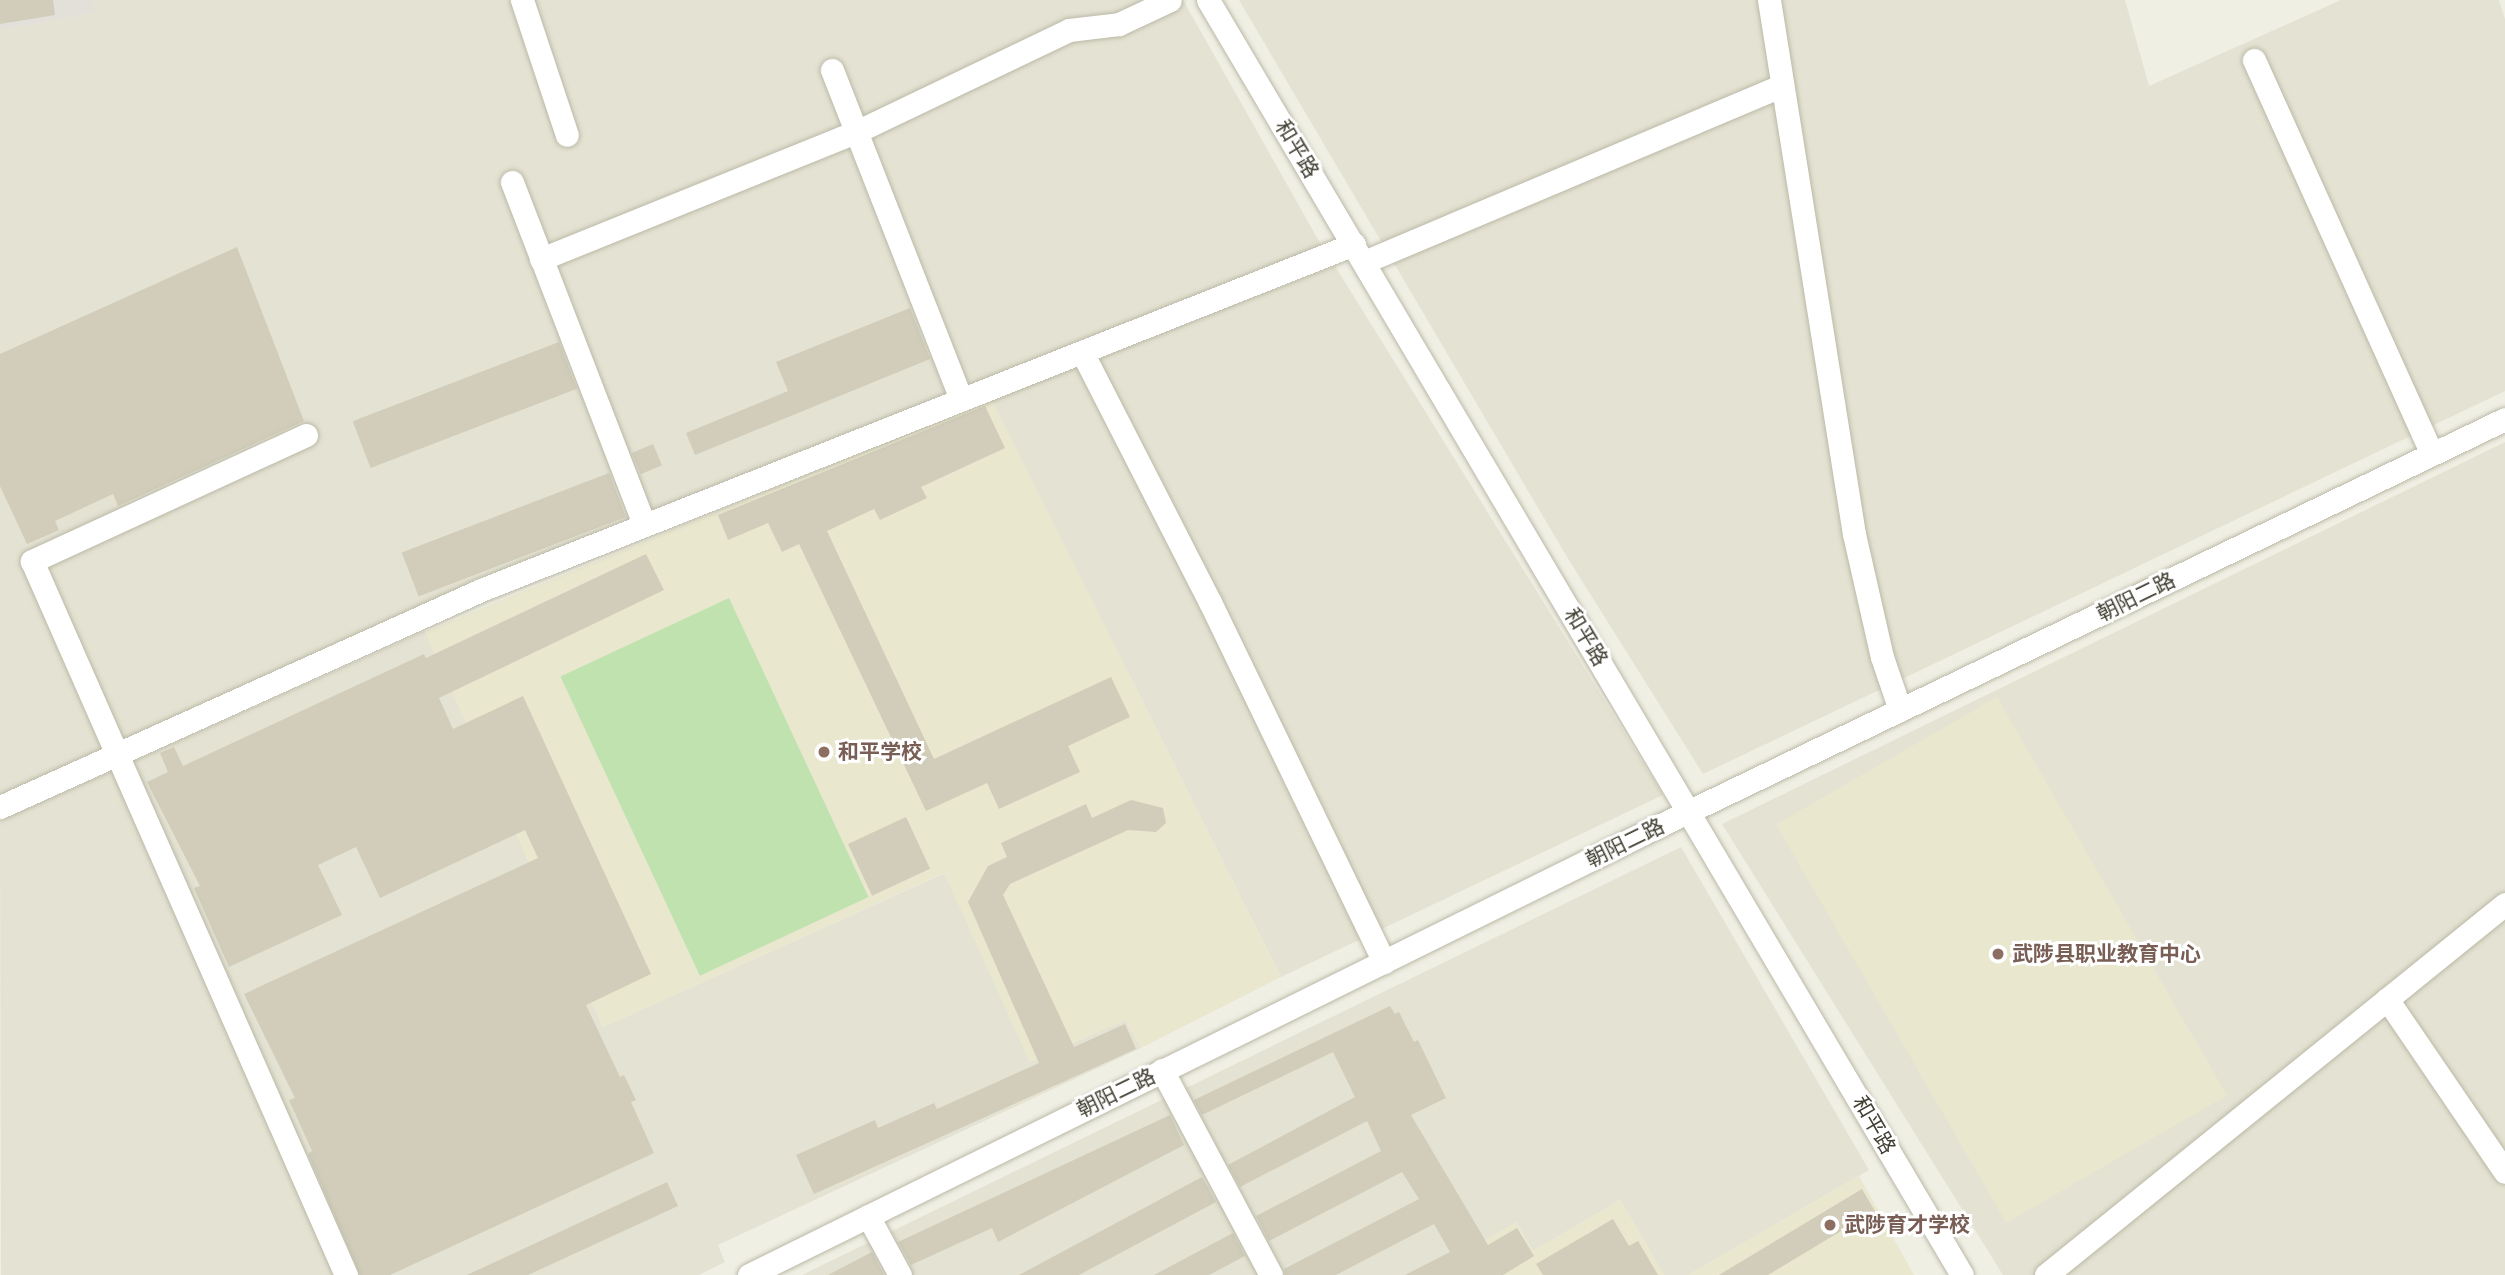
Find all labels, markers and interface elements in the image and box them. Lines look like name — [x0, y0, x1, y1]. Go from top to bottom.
street label: 和平路 — [1270, 116, 1324, 182]
street label: 朝阳二路 — [2093, 567, 2179, 627]
street label: 和平路 — [1559, 604, 1613, 670]
place label: 和平学校 — [838, 739, 922, 765]
marker: 和平学校 — [816, 744, 832, 760]
street label: 朝阳二路 — [1582, 813, 1668, 873]
place label: 武陟县职业教育中心 — [2012, 941, 2201, 967]
marker: 武陟县职业教育中心 — [1990, 946, 2006, 962]
street label: 朝阳二路 — [1073, 1063, 1159, 1123]
street label: 和平路 — [1847, 1091, 1901, 1159]
place label: 武陟育才学校 — [1844, 1212, 1970, 1238]
marker: 武陟育才学校 — [1822, 1217, 1838, 1233]

